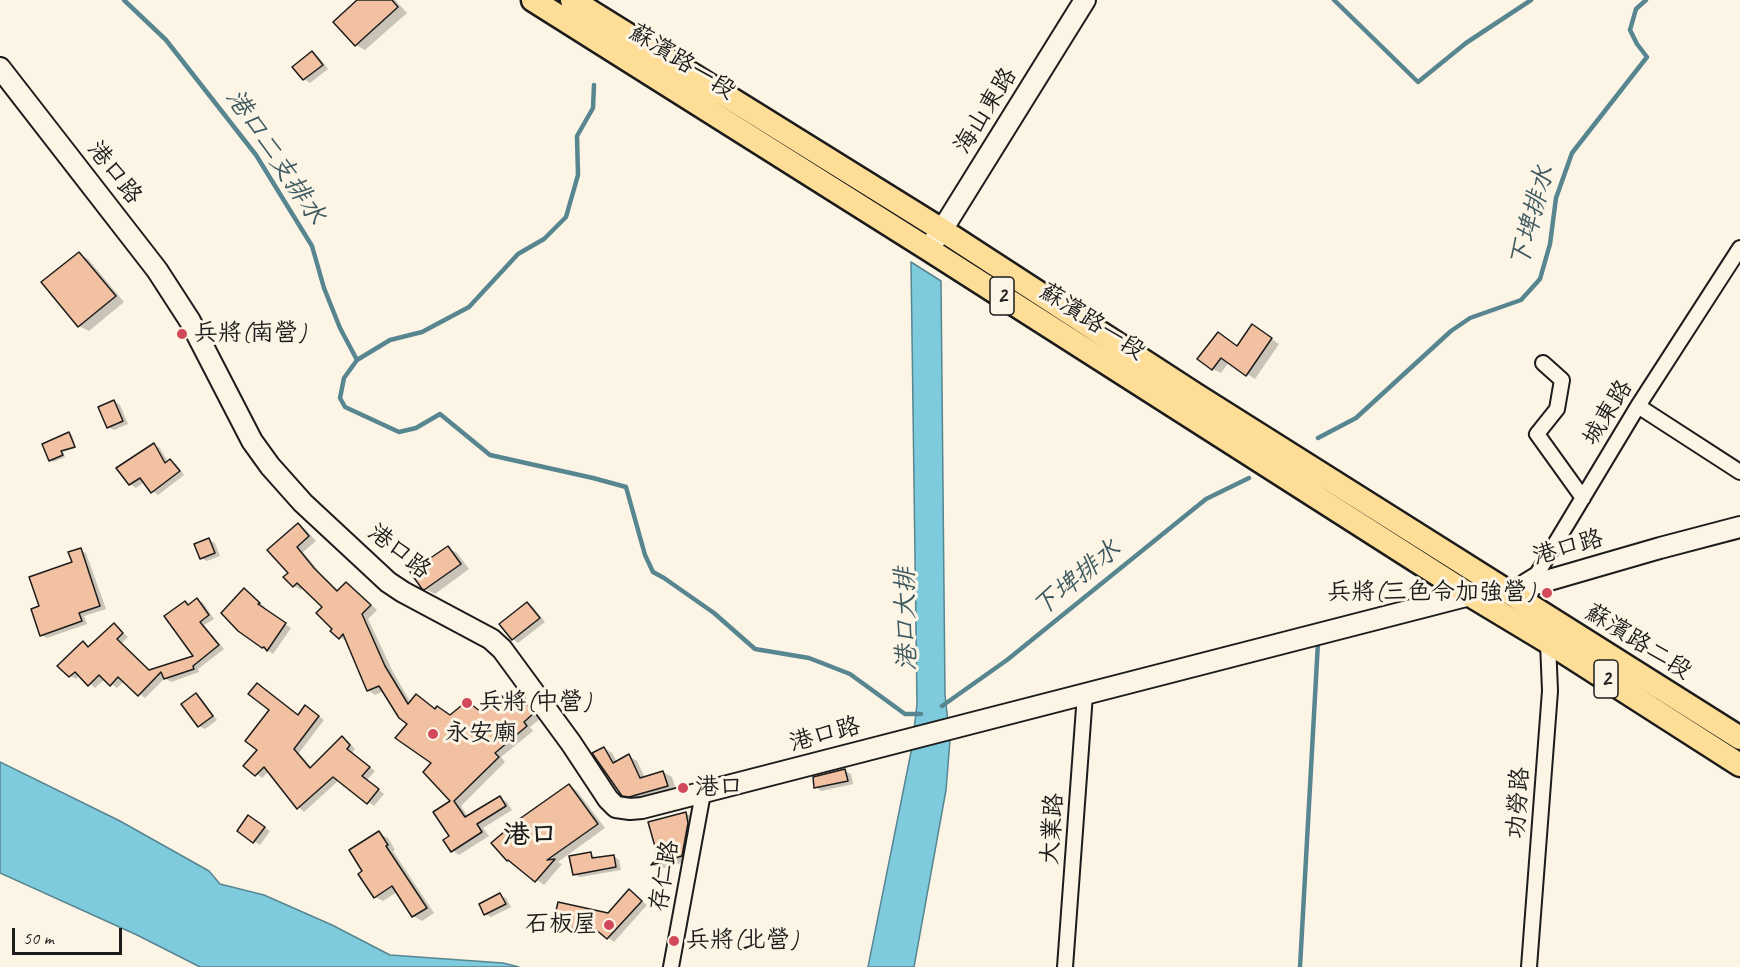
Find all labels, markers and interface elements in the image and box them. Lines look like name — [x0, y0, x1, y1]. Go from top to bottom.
street label: 蘇濱路一段 — [623, 18, 741, 106]
street label: 海山東路 — [948, 63, 1024, 159]
water label: 港口二支排水 — [218, 84, 332, 230]
street label: 港口路 — [80, 136, 148, 210]
water label: 下埤排水 — [1504, 163, 1562, 271]
road number: 2 — [990, 277, 1014, 315]
street label: 蘇濱路一段 — [1034, 277, 1150, 367]
place label: 兵將(南營) — [194, 320, 306, 348]
marker: 兵將(南營) — [175, 327, 189, 341]
street label: 城東路 — [1577, 375, 1639, 451]
street label: 港口路 — [362, 518, 436, 586]
street label: 港口路 — [1529, 524, 1607, 572]
water label: 下埤排水 — [1027, 534, 1127, 624]
water label: 港口大排 — [890, 567, 924, 671]
place label: 兵將(三色令加強營) — [1327, 579, 1535, 607]
marker: 兵將(三色令加強營) — [1540, 586, 1554, 600]
street label: 蘇濱路二段 — [1579, 598, 1697, 686]
road number: 2 — [1594, 660, 1618, 698]
place label: 兵將(中營) — [479, 689, 591, 717]
marker: 兵將(中營) — [460, 696, 474, 710]
street label: 港口路 — [786, 712, 864, 758]
place label: 永安廟 — [445, 720, 517, 748]
marker: 永安廟 — [426, 727, 440, 741]
street label: 功勞路 — [1502, 766, 1536, 840]
place label: 港口 — [695, 774, 743, 802]
marker: 港口 — [676, 781, 690, 795]
street label: 大業路 — [1036, 792, 1070, 866]
district label: 港口 — [503, 820, 557, 852]
street label: 存仁路 — [645, 838, 685, 914]
place label: 石板屋 — [525, 911, 597, 939]
scale bar — [15, 916, 124, 954]
marker: 石板屋 — [602, 918, 616, 932]
text: 50 m — [23, 927, 54, 949]
place label: 兵將(北營) — [686, 927, 798, 955]
marker: 兵將(北營) — [667, 934, 681, 948]

